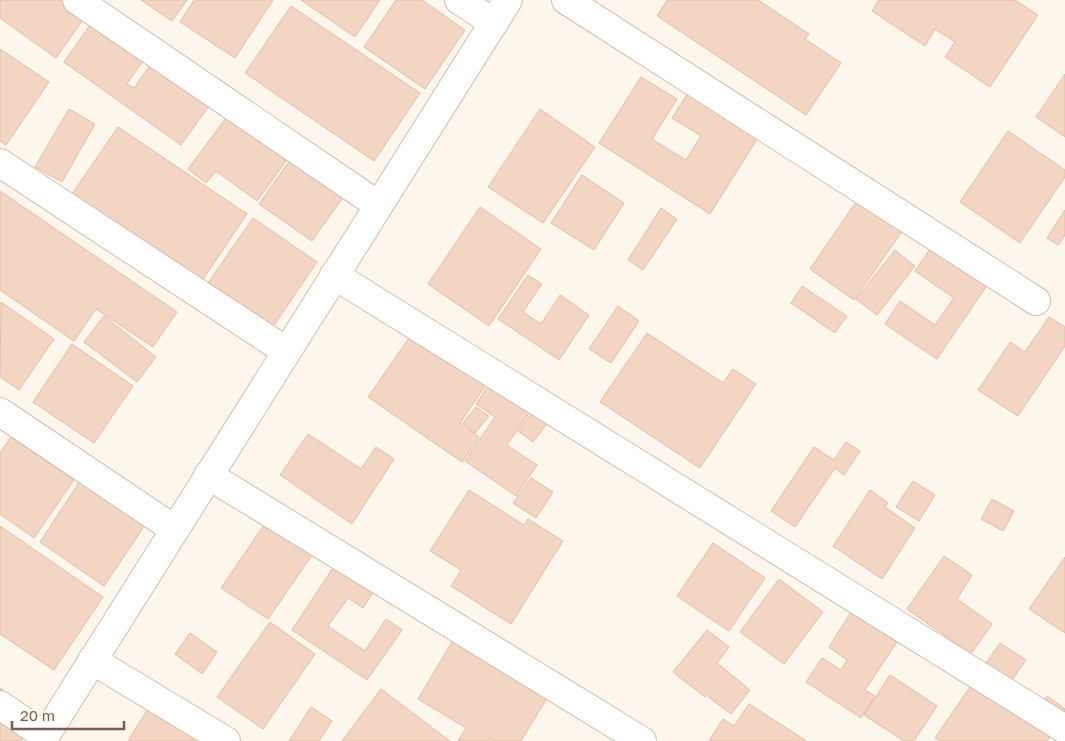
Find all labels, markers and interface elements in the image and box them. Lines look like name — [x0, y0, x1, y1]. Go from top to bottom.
scale bar — [12, 698, 125, 730]
text: 20 m — [20, 706, 55, 724]

